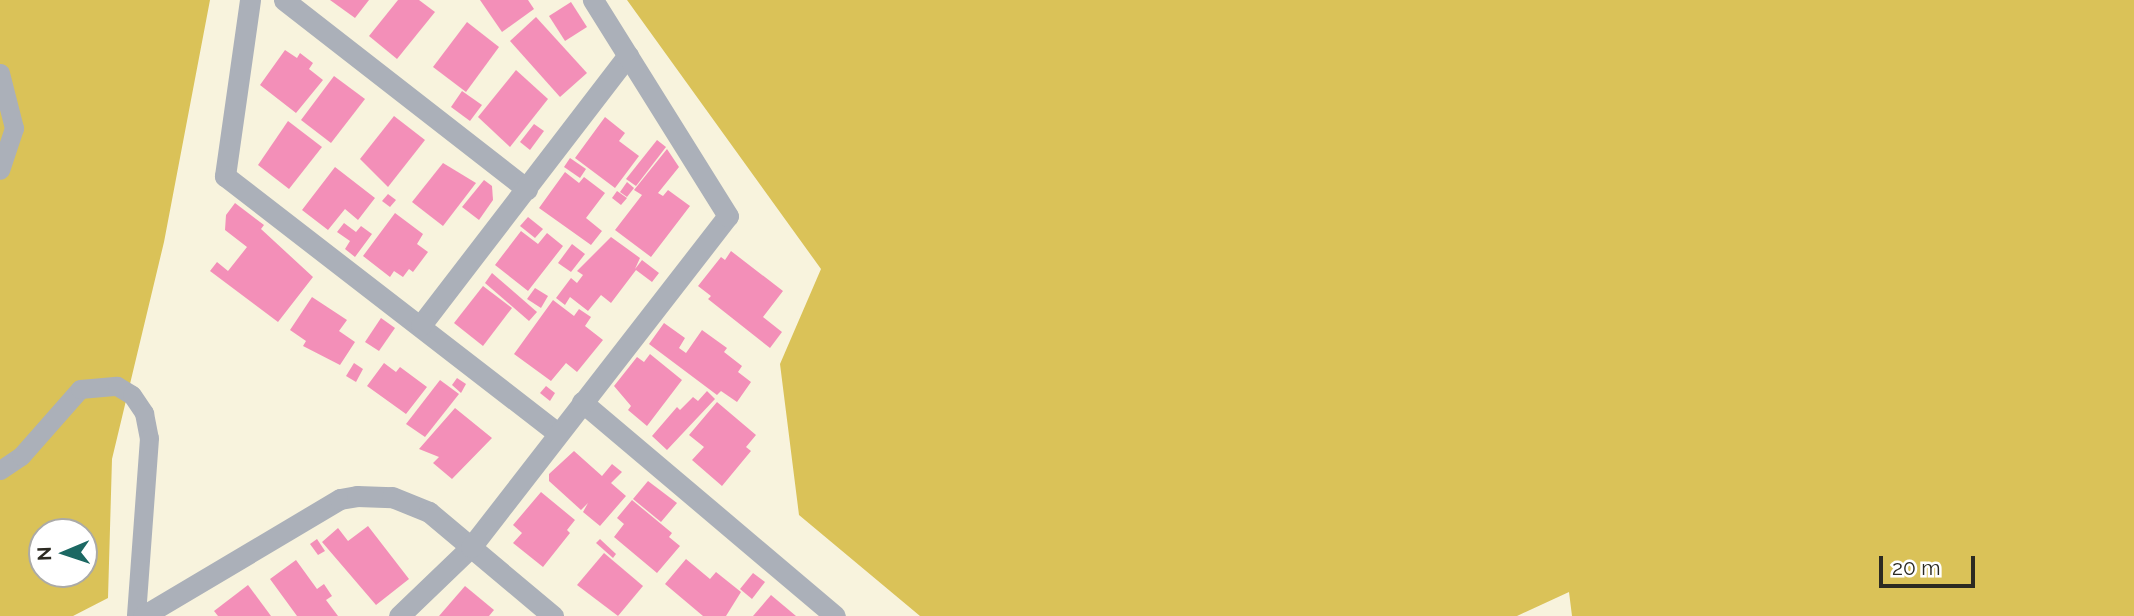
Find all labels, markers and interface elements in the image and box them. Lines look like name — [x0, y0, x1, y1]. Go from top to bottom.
north arrow — [28, 518, 98, 588]
scale bar — [1882, 542, 1978, 586]
text: N — [33, 546, 55, 561]
text: 20 m — [1892, 555, 1940, 580]

